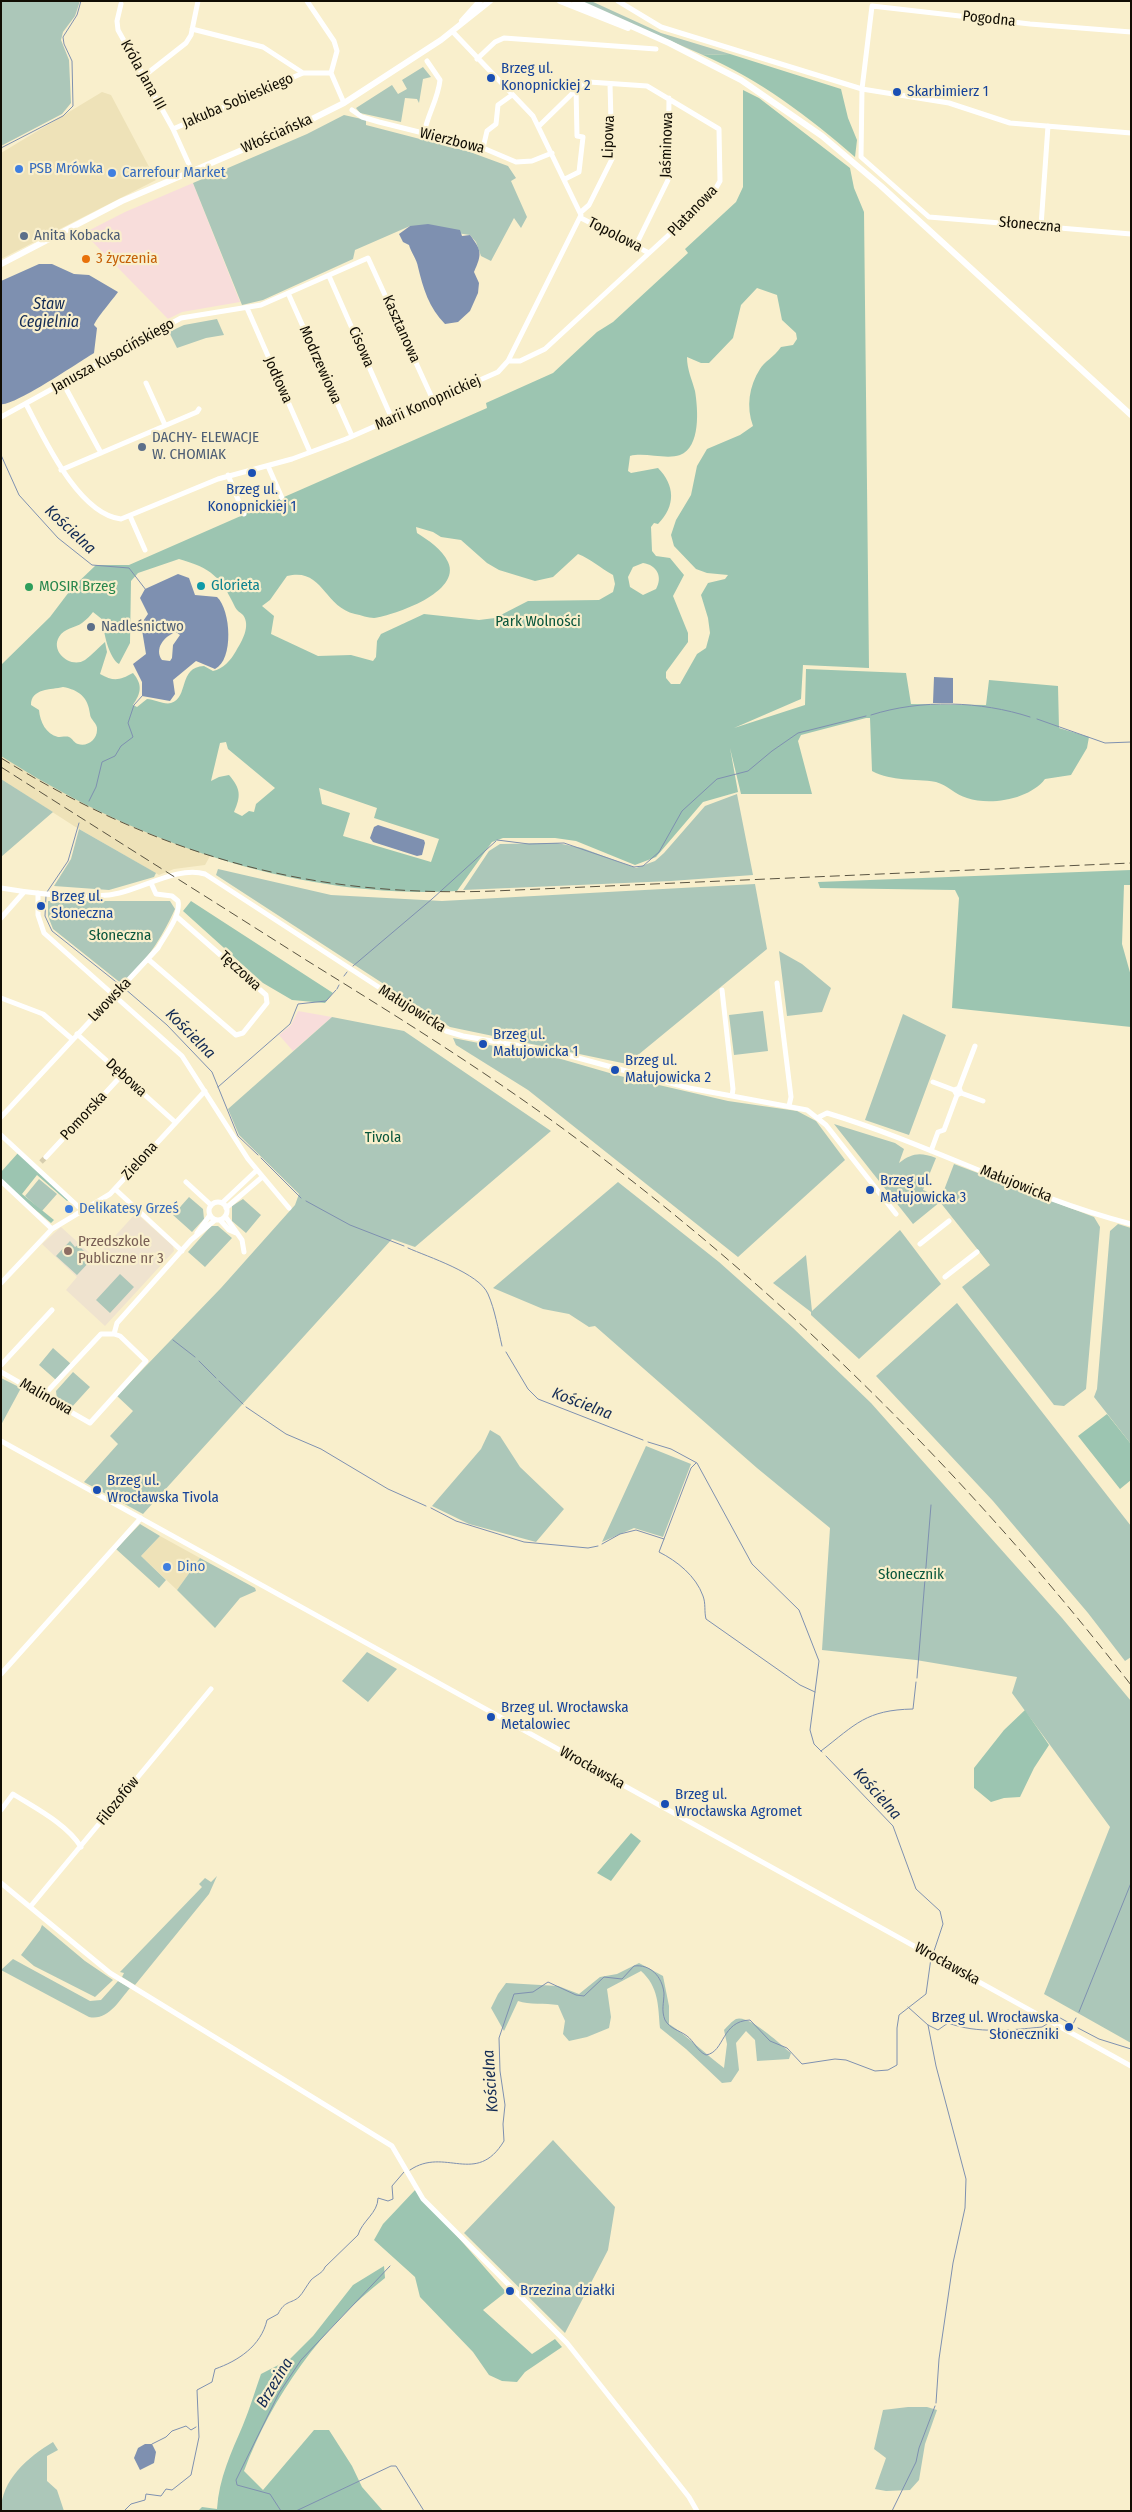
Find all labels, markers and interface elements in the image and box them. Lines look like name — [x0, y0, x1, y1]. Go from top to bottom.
street label: Pogodna — [962, 7, 1016, 31]
street label: Króla Jana III — [116, 37, 170, 113]
place label: Brzeg ul. Konopnickiej 2 — [501, 60, 591, 95]
street label: Jakuba Sobieskiego — [180, 70, 296, 132]
marker: Brzeg ul. Konopnickiej 2 — [485, 72, 497, 84]
place label: Skarbimierz 1 — [907, 83, 989, 101]
marker: Skarbimierz 1 — [891, 86, 903, 98]
street label: Włościańska — [239, 110, 315, 158]
street label: Jaśminowa — [657, 112, 677, 178]
street label: Lipowa — [599, 115, 619, 159]
street label: Wierzbowa — [418, 124, 486, 158]
place label: PSB Mrówka — [29, 160, 103, 178]
marker: PSB Mrówka — [13, 163, 25, 175]
place label: Carrefour Market — [122, 164, 226, 182]
marker: Carrefour Market — [106, 167, 118, 179]
street label: Platanowa — [664, 182, 722, 240]
street label: Słoneczna — [998, 213, 1062, 237]
street label: Topolowa — [585, 214, 645, 256]
place label: Anita Kobacka — [34, 227, 121, 245]
marker: Anita Kobacka — [18, 230, 30, 242]
place label: 3 życzenia — [96, 250, 158, 268]
marker: 3 życzenia — [80, 253, 92, 265]
street label: Kasztanowa — [378, 292, 424, 366]
water label: Staw Cegielnia — [19, 295, 79, 333]
street label: Janusza Kusocińskiego — [48, 315, 178, 397]
street label: Modrzewiowa — [295, 323, 345, 407]
street label: Cisowa — [344, 324, 378, 370]
street label: Jodłowa — [260, 354, 296, 406]
street label: Marii Konopnickiej — [372, 372, 484, 434]
place label: DACHY- ELEWACJE W. CHOMIAK — [152, 429, 259, 464]
marker: DACHY- ELEWACJE W. CHOMIAK — [136, 441, 148, 453]
marker: Brzeg ul. Konopnickiej 1 — [246, 467, 258, 479]
place label: Brzeg ul. Konopnickiej 1 — [208, 481, 296, 516]
water label: Kościelna — [41, 502, 99, 558]
place label: Glorieta — [211, 577, 260, 595]
place label: MOSIR Brzeg — [39, 578, 116, 596]
marker: Glorieta — [195, 580, 207, 592]
marker: MOSIR Brzeg — [23, 581, 35, 593]
park label: Park Wolności — [495, 613, 581, 631]
place label: Nadleśnictwo — [101, 618, 184, 636]
marker: Nadleśnictwo — [85, 621, 97, 633]
place label: Brzeg ul. Słoneczna — [51, 888, 113, 923]
marker: Brzeg ul. Słoneczna — [35, 900, 47, 912]
park label: Słoneczna — [89, 927, 151, 945]
street label: Tęczowa — [215, 947, 265, 995]
street label: Lwowska — [85, 974, 135, 1026]
street label: Małujowicka — [375, 981, 449, 1037]
water label: Kościelna — [161, 1005, 219, 1063]
place label: Brzeg ul. Małujowicka 1 — [493, 1026, 578, 1061]
marker: Brzeg ul. Małujowicka 1 — [477, 1038, 489, 1050]
place label: Brzeg ul. Małujowicka 2 — [625, 1052, 711, 1087]
street label: Dębowa — [102, 1055, 150, 1101]
marker: Brzeg ul. Małujowicka 2 — [609, 1064, 621, 1076]
street label: Pomorska — [57, 1088, 111, 1144]
park label: Tivola — [365, 1129, 401, 1147]
street label: Zielona — [118, 1138, 162, 1184]
street label: Małujowicka — [977, 1161, 1055, 1207]
place label: Brzeg ul. Małujowicka 3 — [880, 1172, 966, 1207]
marker: Brzeg ul. Małujowicka 3 — [864, 1184, 876, 1196]
place label: Delikatesy Grześ — [79, 1200, 179, 1218]
marker: Delikatesy Grześ — [63, 1203, 75, 1215]
place label: Przedszkole Publiczne nr 3 — [78, 1233, 164, 1268]
marker: Przedszkole Publiczne nr 3 — [62, 1245, 74, 1257]
street label: Malinowa — [16, 1375, 76, 1419]
water label: Kościelna — [549, 1384, 615, 1424]
place label: Brzeg ul. Wrocławska Tivola — [107, 1472, 219, 1507]
marker: Brzeg ul. Wrocławska Tivola — [91, 1484, 103, 1496]
place label: Dino — [177, 1558, 205, 1576]
marker: Dino — [161, 1561, 173, 1573]
park label: Słonecznik — [878, 1566, 944, 1584]
place label: Brzeg ul. Wrocławska Metalowiec — [501, 1699, 629, 1734]
marker: Brzeg ul. Wrocławska Metalowiec — [485, 1711, 497, 1723]
street label: Wrocławska — [556, 1743, 628, 1793]
water label: Kościelna — [849, 1764, 905, 1824]
street label: Filozofów — [93, 1773, 143, 1829]
place label: Brzeg ul. Wrocławska Agromet — [675, 1786, 802, 1821]
marker: Brzeg ul. Wrocławska Agromet — [659, 1798, 671, 1810]
street label: Wrocławska — [911, 1939, 983, 1989]
place label: Brzeg ul. Wrocławska Słoneczniki — [931, 2009, 1059, 2044]
marker: Brzeg ul. Wrocławska Słoneczniki — [1063, 2021, 1075, 2033]
water label: Kościelna — [479, 2049, 503, 2113]
place label: Brzezina działki — [520, 2282, 615, 2300]
marker: Brzezina działki — [504, 2285, 516, 2297]
water label: Brzezina — [253, 2355, 297, 2411]

